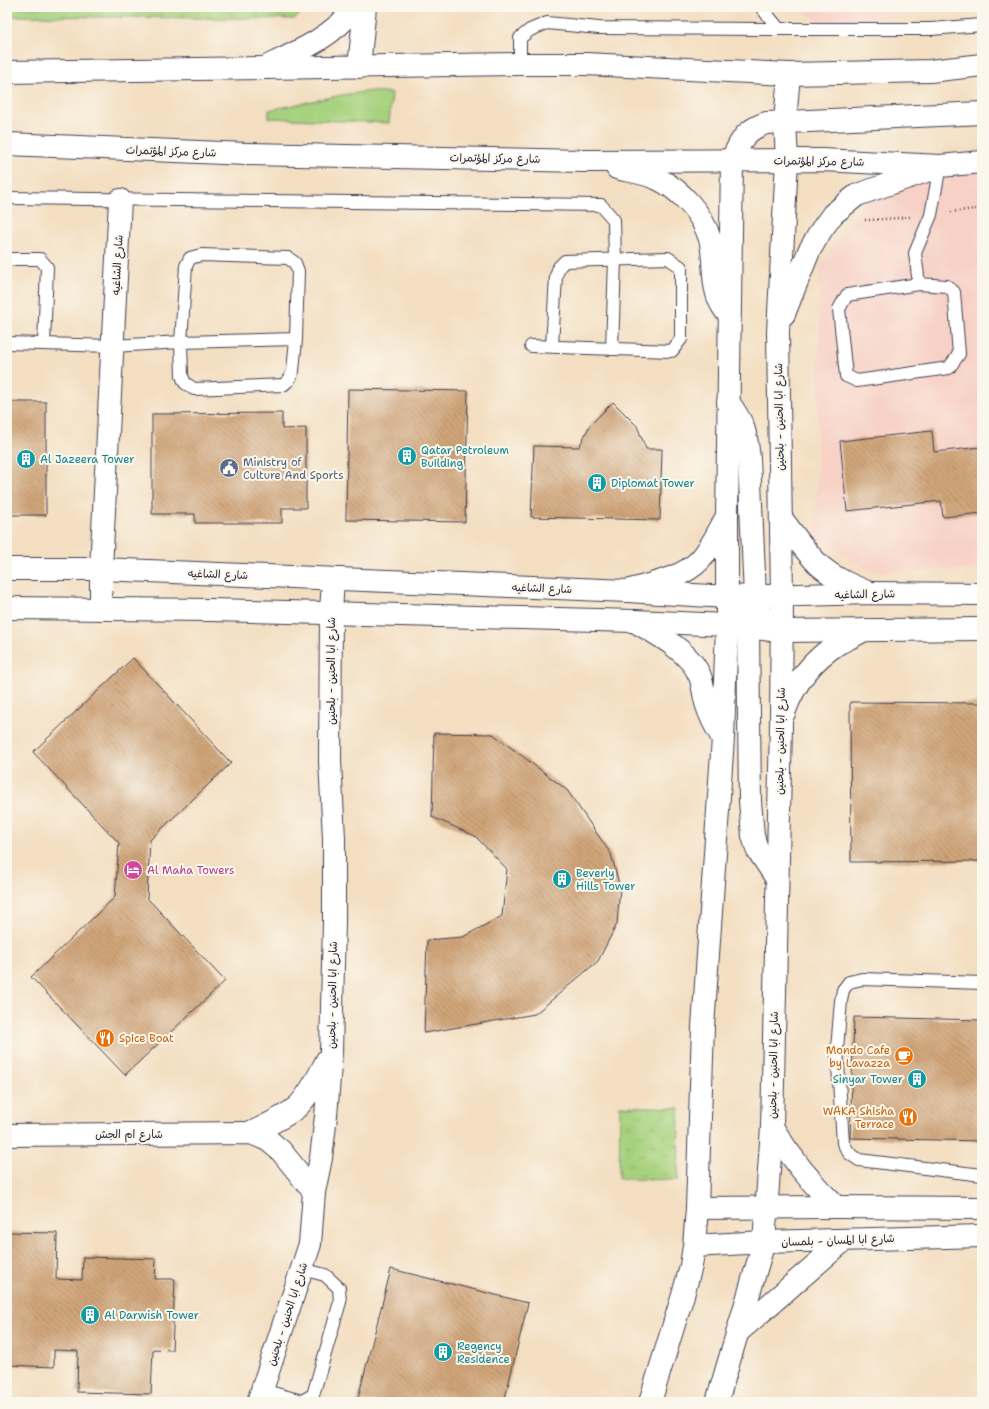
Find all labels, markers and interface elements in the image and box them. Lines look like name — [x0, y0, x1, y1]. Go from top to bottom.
street label: شارع مركز المؤتمرات — [125, 142, 217, 162]
street label: شارع مركز المؤتمرات — [450, 150, 540, 168]
street label: شارع مركز المؤتمرات — [774, 153, 864, 171]
street label: شارع الشاغيه — [108, 234, 128, 296]
street label: شارع ابا الحنين - بلحنين — [771, 363, 789, 471]
place label: Qatar Petroleum Building — [421, 443, 509, 471]
building icon: Qatar Petroleum Building — [396, 445, 418, 467]
building icon: Al Jazeera Tower — [15, 448, 37, 470]
place label: Al Jazeera Tower — [40, 452, 135, 467]
place label: Ministry of Culture And Sports — [243, 455, 344, 483]
public building icon: Ministry of Culture And Sports — [218, 457, 240, 479]
building icon: Diplomat Tower — [586, 472, 608, 494]
place label: Diplomat Tower — [611, 476, 695, 491]
street label: شارع الشاغيه — [187, 566, 248, 584]
street label: شارع الشاغيه — [511, 580, 572, 598]
street label: شارع الشاغيه — [835, 586, 895, 604]
street label: شارع ابا الحنين - بلحنين — [324, 617, 340, 725]
street label: شارع ابا الحنين - بلحنين — [772, 687, 790, 795]
hotel icon: Al Maha Towers — [122, 859, 144, 881]
place label: Al Maha Towers — [147, 863, 234, 878]
place label: Beverly Hills Tower — [576, 866, 635, 894]
building icon: Beverly Hills Tower — [551, 868, 573, 890]
street label: شارع ابا الحنين - بلحنين — [324, 941, 342, 1049]
street label: شارع ابا الحنين - بلحنين — [765, 1011, 783, 1119]
restaurant icon: Spice Boat — [94, 1027, 116, 1049]
place label: Spice Boat — [119, 1031, 174, 1046]
place label: Mondo Cafe by Lavazza — [826, 1043, 890, 1071]
cafe icon: Mondo Cafe by Lavazza — [893, 1045, 915, 1067]
building icon: Sinyar Tower — [906, 1068, 928, 1090]
place label: Sinyar Tower — [833, 1072, 903, 1087]
place label: WAKA Shisha Terrace — [823, 1104, 894, 1132]
restaurant icon: WAKA Shisha Terrace — [897, 1106, 919, 1128]
street label: شارع ام الجش — [95, 1127, 163, 1143]
street label: شارع ابا المسان - بلمسان — [781, 1231, 895, 1251]
street label: شارع ابا الحنين - بلحنين — [264, 1261, 312, 1368]
building icon: Al Darwish Tower — [79, 1304, 101, 1326]
place label: Al Darwish Tower — [104, 1308, 199, 1323]
place label: Regency Residence — [457, 1339, 510, 1367]
building icon: Regency Residence — [432, 1341, 454, 1363]

